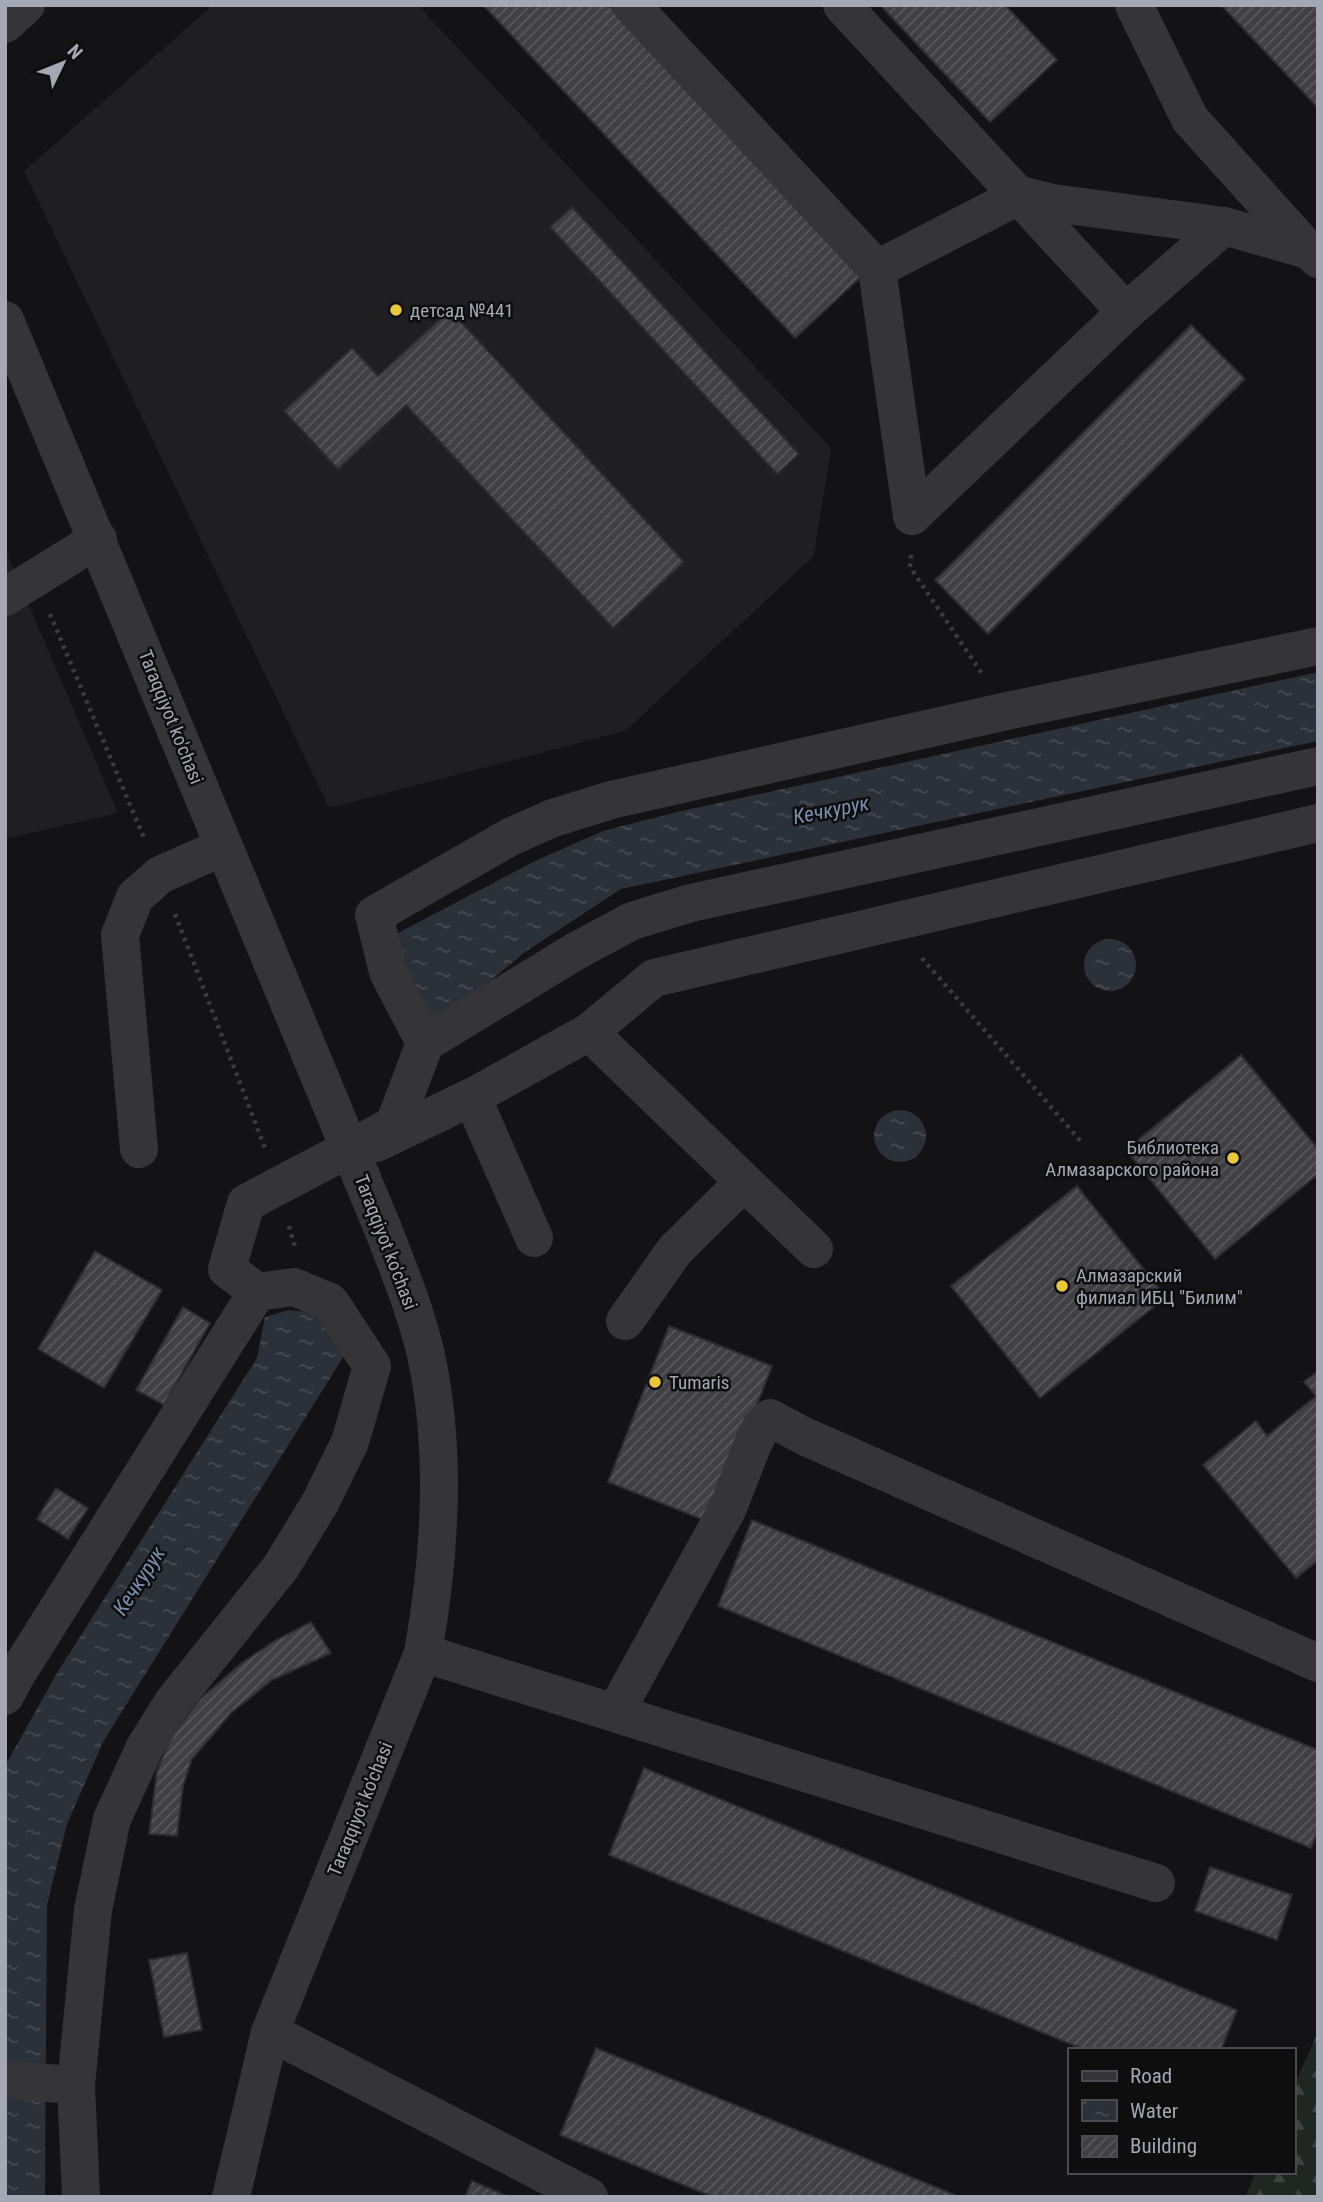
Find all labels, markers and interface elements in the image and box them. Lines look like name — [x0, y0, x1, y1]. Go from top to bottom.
north arrow — [28, 28, 98, 98]
text: N — [63, 40, 87, 64]
place label: детсад №441 — [410, 299, 514, 322]
marker: детсад №441 — [388, 302, 404, 318]
street label: Taraqqiyot ko'chasi — [134, 646, 208, 788]
water label: Кечкурук — [791, 791, 872, 829]
place label: Библиотека Алмазарского района — [1045, 1136, 1219, 1181]
marker: Библиотека Алмазарского района — [1225, 1150, 1241, 1166]
street label: Taraqqiyot ko'chasi — [350, 1171, 422, 1313]
place label: Алмазарский филиал ИБЦ "Билим" — [1076, 1264, 1243, 1309]
marker: Алмазарский филиал ИБЦ "Билим" — [1054, 1278, 1070, 1294]
place label: Tumaris — [669, 1371, 729, 1394]
marker: Tumaris — [647, 1374, 663, 1390]
water label: Кечкурук — [108, 1541, 171, 1620]
street label: Taraqqiyot ko'chasi — [323, 1738, 397, 1880]
legend — [1068, 2048, 1295, 2174]
text: Road — [1130, 2064, 1172, 2088]
text: Water — [1130, 2099, 1178, 2123]
text: Building — [1130, 2134, 1197, 2158]

